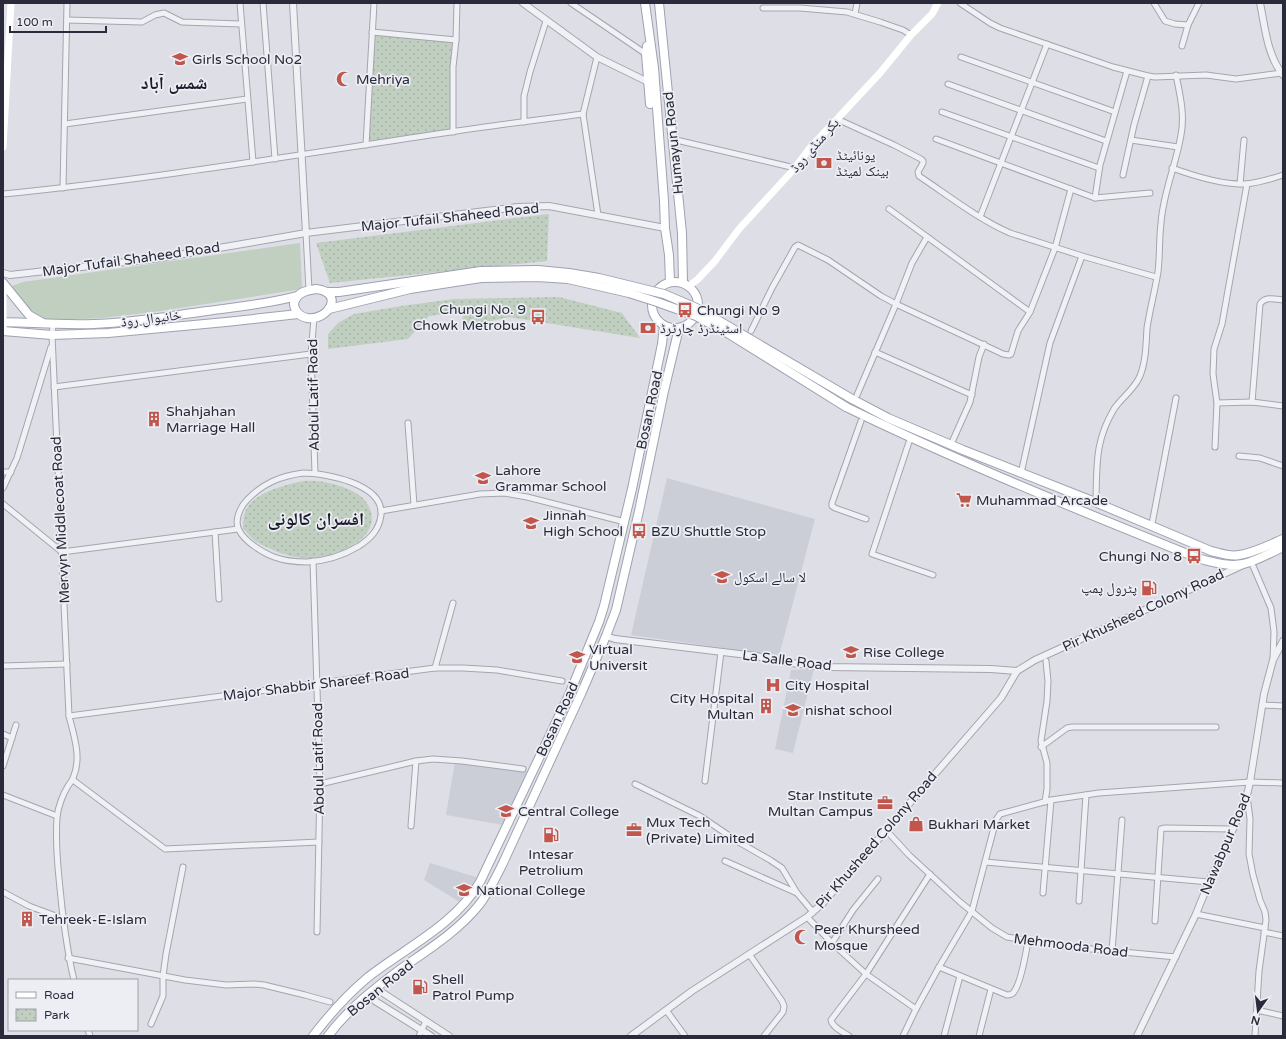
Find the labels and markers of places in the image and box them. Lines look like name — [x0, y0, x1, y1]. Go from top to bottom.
school or university icon: Girls School No2 — [171, 50, 189, 68]
place label: Girls School No2 — [192, 51, 302, 68]
mosque icon: Mehriya — [335, 70, 353, 88]
place label: Mehriya — [356, 71, 410, 88]
place label: یونائیٹڈ بینک لمیٹڈ — [836, 147, 889, 180]
bank icon: یونائیٹڈ بینک لمیٹڈ — [815, 154, 833, 172]
place label: Chungi No. 9 Chowk Metrobus — [413, 301, 526, 334]
bus stop icon: Chungi No 9 — [676, 301, 694, 319]
place label: Chungi No 9 — [697, 302, 780, 319]
bus stop icon: Chungi No. 9 Chowk Metrobus — [529, 308, 547, 326]
bank icon: اسٹینڈرڈ چارٹرڈ — [639, 319, 657, 337]
place label: اسٹینڈرڈ چارٹرڈ — [660, 320, 742, 337]
place label: Shahjahan Marriage Hall — [166, 403, 255, 436]
building icon: Shahjahan Marriage Hall — [145, 410, 163, 428]
place label: Lahore Grammar School — [495, 462, 607, 495]
school or university icon: Lahore Grammar School — [474, 469, 492, 487]
supermarket icon: Muhammad Arcade — [955, 491, 973, 509]
place label: Muhammad Arcade — [976, 492, 1108, 509]
place label: Jinnah High School — [543, 507, 623, 540]
school or university icon: Jinnah High School — [522, 514, 540, 532]
bus stop icon: BZU Shuttle Stop — [630, 522, 648, 540]
place label: BZU Shuttle Stop — [651, 523, 766, 540]
bus stop icon: Chungi No 8 — [1185, 547, 1203, 565]
place label: Chungi No 8 — [1099, 548, 1182, 565]
school or university icon: لا سالے اسکول — [713, 568, 731, 586]
place label: لا سالے اسکول — [734, 569, 806, 586]
fuel station icon: پٹرول پمپ — [1140, 579, 1158, 597]
place label: پٹرول پمپ — [1081, 580, 1137, 597]
place label: Virtual Universit — [589, 641, 648, 674]
school or university icon: Rise College — [842, 643, 860, 661]
place label: Rise College — [863, 644, 944, 661]
school or university icon: Virtual Universit — [568, 648, 586, 666]
hospital icon: City Hospital — [764, 676, 782, 694]
place label: City Hospital — [785, 677, 869, 694]
place label: City Hospital Multan — [670, 690, 754, 723]
building icon: City Hospital Multan — [757, 697, 775, 715]
school or university icon: nishat school — [784, 701, 802, 719]
place label: nishat school — [805, 702, 892, 719]
place label: Star Institute Multan Campus — [768, 787, 873, 820]
office icon: Star Institute Multan Campus — [876, 794, 894, 812]
school or university icon: Central College — [497, 802, 515, 820]
place label: Central College — [518, 803, 619, 820]
place label: Mux Tech (Private) Limited — [646, 814, 755, 847]
shop icon: Bukhari Market — [907, 815, 925, 833]
place label: Bukhari Market — [928, 816, 1031, 833]
office icon: Mux Tech (Private) Limited — [625, 821, 643, 839]
fuel station icon: Intesar Petrolium — [542, 826, 560, 844]
place label: Intesar Petrolium — [519, 846, 583, 879]
school or university icon: National College — [455, 881, 473, 899]
place label: National College — [476, 882, 586, 899]
building icon: Tehreek-E-Islam — [18, 910, 36, 928]
place label: Tehreek-E-Islam — [39, 911, 147, 928]
place label: Peer Khursheed Mosque — [814, 921, 920, 954]
mosque icon: Peer Khursheed Mosque — [793, 928, 811, 946]
place label: Shell Patrol Pump — [432, 971, 515, 1004]
fuel station icon: Shell Patrol Pump — [411, 978, 429, 996]

